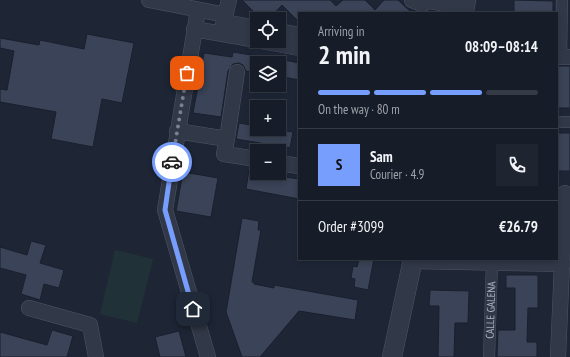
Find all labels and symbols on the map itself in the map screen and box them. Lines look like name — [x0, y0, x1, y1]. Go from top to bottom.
pin — [170, 56, 204, 90]
courier — [152, 142, 192, 182]
street label: CALLE GALENA — [483, 280, 498, 339]
pin — [176, 292, 210, 326]

